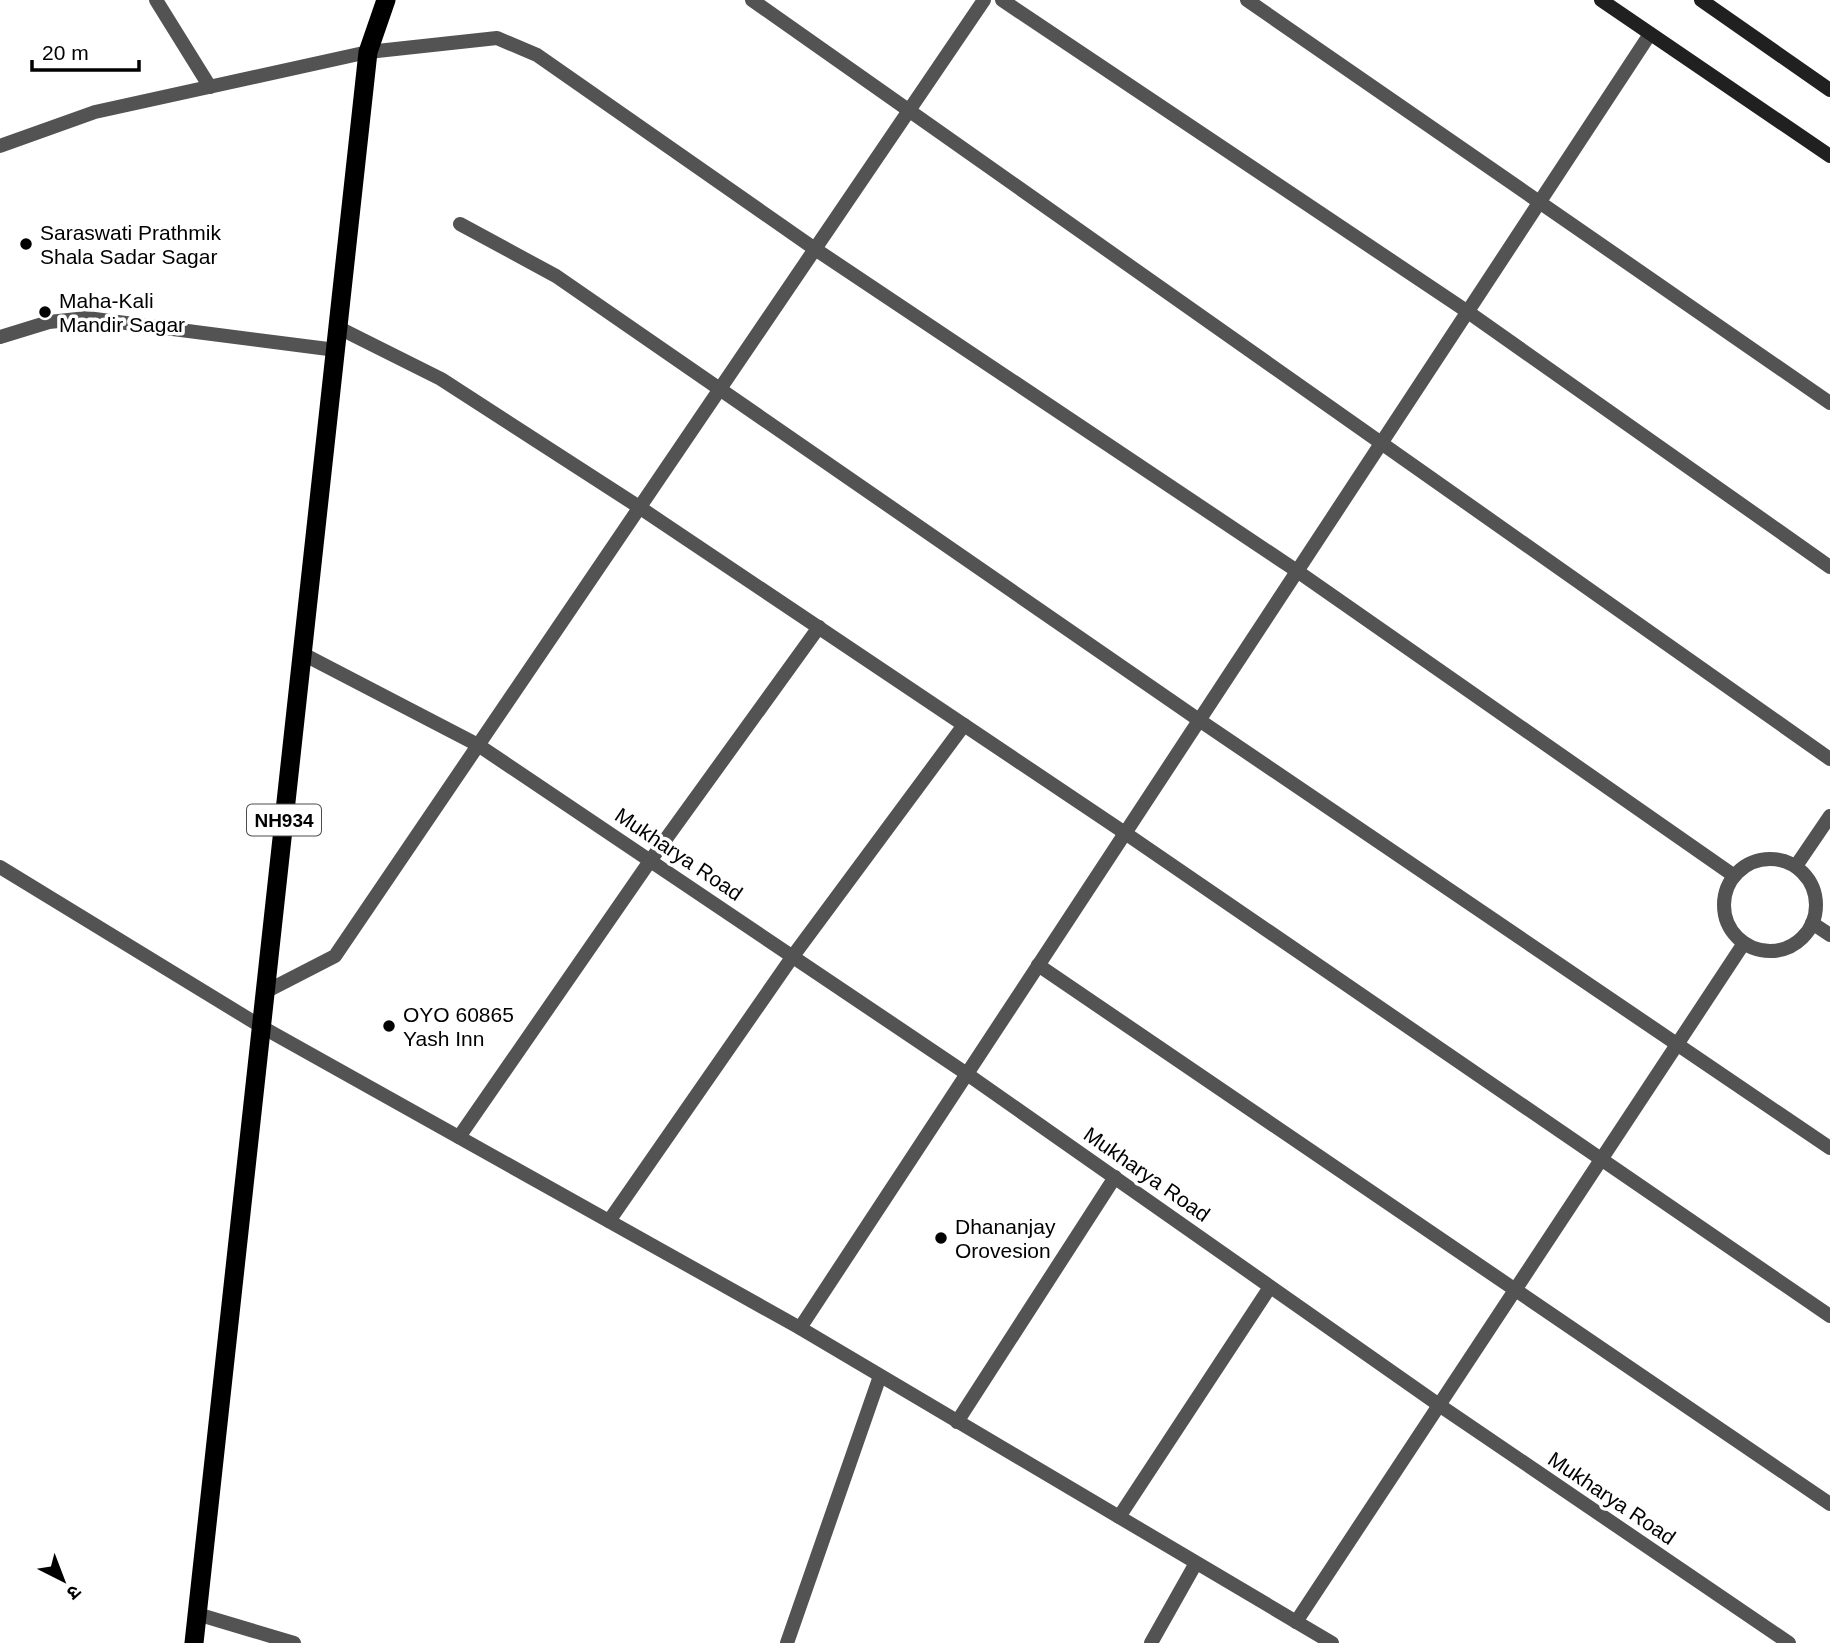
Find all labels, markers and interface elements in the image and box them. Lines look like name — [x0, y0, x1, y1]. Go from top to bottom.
scale bar — [32, 28, 138, 72]
text: 20 m — [42, 41, 89, 64]
place label: Saraswati Prathmik Shala Sadar Sagar — [40, 221, 221, 268]
marker: Saraswati Prathmik Shala Sadar Sagar — [18, 236, 34, 252]
place label: Maha-Kali Mandir Sagar — [59, 289, 185, 336]
marker: Maha-Kali Mandir Sagar — [37, 304, 53, 320]
street label: Mukharya Road — [611, 803, 747, 905]
road number: NH934 — [247, 804, 321, 835]
place label: OYO 60865 Yash Inn — [403, 1003, 514, 1050]
marker: OYO 60865 Yash Inn — [381, 1018, 397, 1034]
street label: Mukharya Road — [1080, 1122, 1214, 1226]
place label: Dhananjay Orovesion — [955, 1215, 1056, 1262]
marker: Dhananjay Orovesion — [933, 1230, 949, 1246]
street label: Mukharya Road — [1544, 1447, 1680, 1549]
north arrow — [28, 1545, 98, 1615]
text: उ — [62, 1581, 85, 1604]

